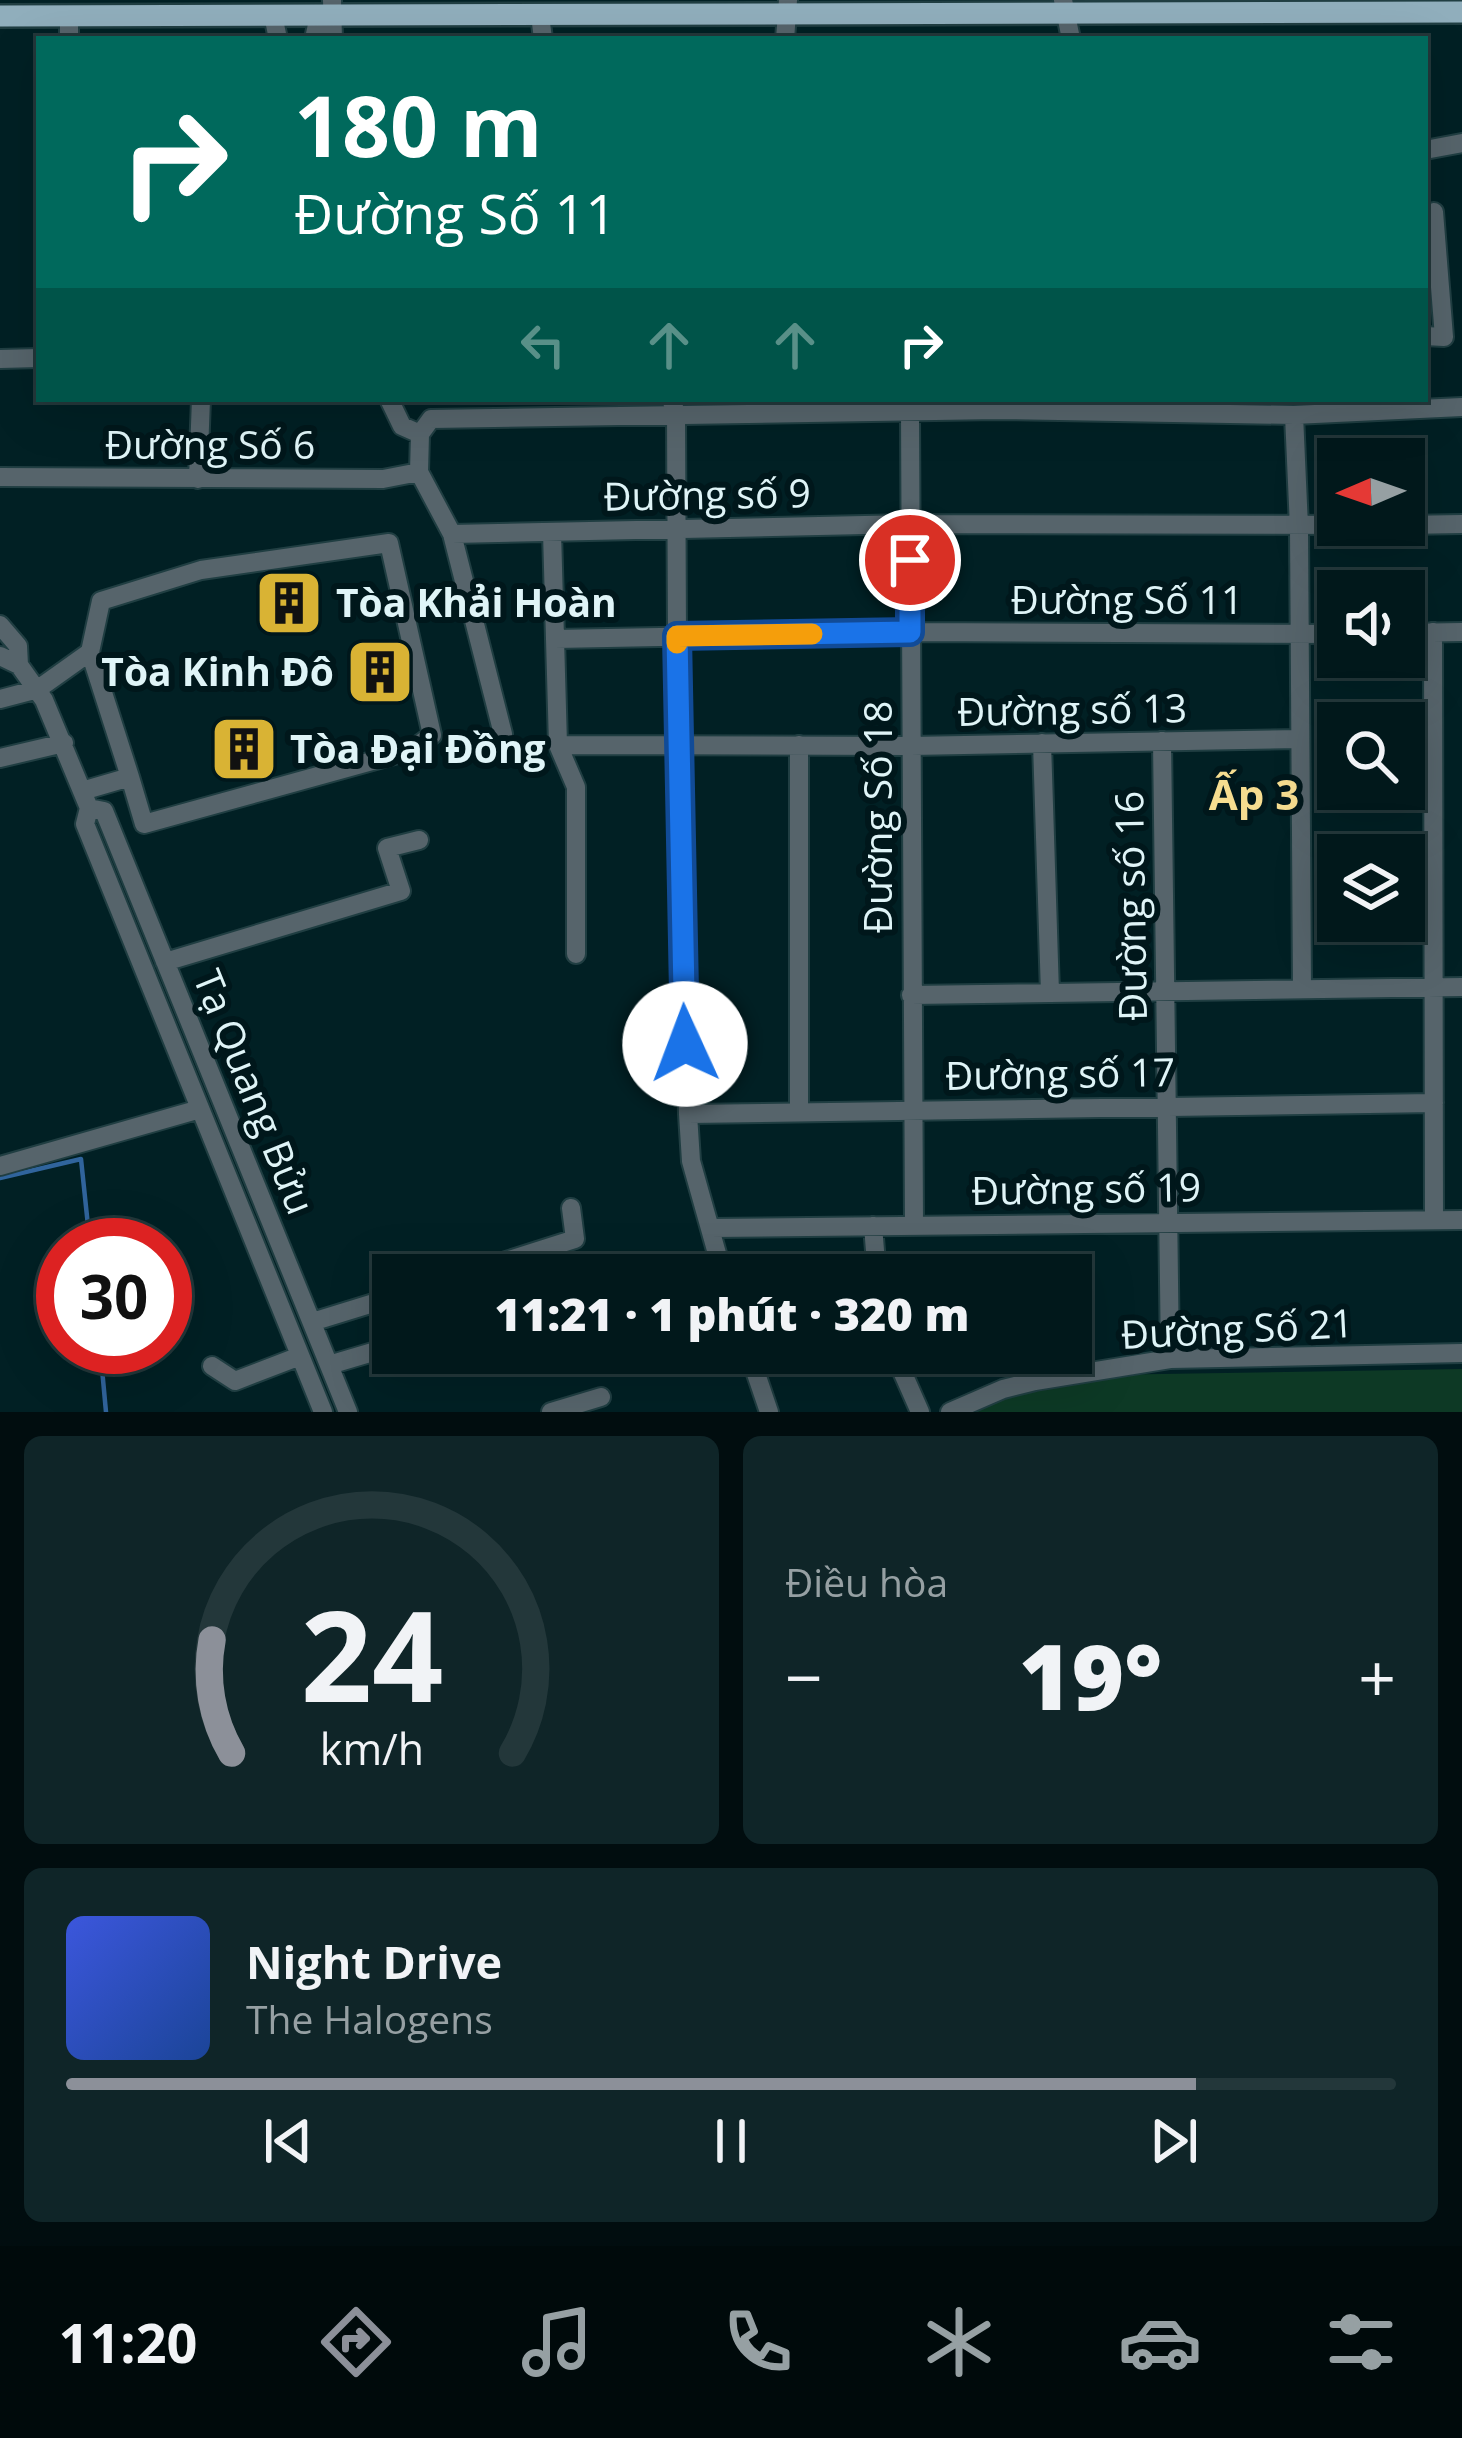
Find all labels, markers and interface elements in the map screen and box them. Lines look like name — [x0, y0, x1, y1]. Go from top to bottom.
text: 180 m — [294, 67, 542, 182]
icon: right — [96, 84, 252, 240]
text: Đường Số 11 — [294, 176, 616, 250]
icon: left — [510, 312, 576, 378]
icon: ahead — [636, 312, 702, 378]
icon: ahead — [762, 312, 828, 378]
icon: right — [888, 312, 954, 378]
street label: Đường Số 6 — [105, 417, 315, 470]
north arrow — [1317, 438, 1425, 546]
map controls — [1317, 438, 1425, 942]
street label: Đường số 9 — [603, 465, 811, 522]
pin — [859, 509, 961, 611]
icon: arrive — [877, 527, 943, 593]
building icon: Tòa Khải Hoàn — [254, 568, 324, 638]
button: sound — [1317, 570, 1425, 678]
street label: Đường Số 11 — [1011, 572, 1243, 625]
place label: Tòa Khải Hoàn — [336, 575, 617, 628]
building icon: Tòa Kinh Đô — [345, 637, 415, 707]
place label: Tòa Kinh Đô — [101, 644, 334, 697]
street label: Đường số 13 — [957, 680, 1187, 737]
street label: Đường Số 18 — [850, 701, 903, 933]
button: search — [1317, 702, 1425, 810]
building icon: Tòa Đại Đồng — [209, 714, 279, 784]
place label: Tòa Đại Đồng — [290, 721, 546, 774]
district label: Ấp 3 — [1209, 765, 1299, 822]
street label: Đường số 16 — [1101, 791, 1158, 1021]
button: layers — [1317, 834, 1425, 942]
street label: Tạ Quang Bửu — [182, 961, 329, 1222]
position arrow — [622, 981, 748, 1107]
street label: Đường số 17 — [945, 1044, 1175, 1101]
street label: Đường số 19 — [971, 1159, 1201, 1216]
speed limit sign: 30 — [36, 1218, 192, 1374]
text: 11:21 · 1 phút · 320 m — [494, 1283, 970, 1344]
street label: Đường Số 21 — [1119, 1295, 1355, 1360]
text: Điều hòa — [785, 1555, 948, 1608]
text: 24 — [300, 1569, 443, 1739]
text: 19° — [1019, 1614, 1162, 1736]
text: − — [785, 1631, 823, 1721]
text: + — [1358, 1631, 1396, 1721]
text: km/h — [319, 1719, 424, 1778]
text: Night Drive — [246, 1931, 502, 1992]
text: The Halogens — [246, 1992, 493, 2045]
icon: previous — [255, 2108, 321, 2174]
icon: pause — [698, 2108, 764, 2174]
icon: next — [1141, 2108, 1207, 2174]
icon: directions — [314, 2300, 398, 2384]
icon: music — [515, 2300, 599, 2384]
icon: phone — [716, 2300, 800, 2384]
icon: climate — [917, 2300, 1001, 2384]
icon: car — [1118, 2300, 1202, 2384]
icon: filters — [1319, 2300, 1403, 2384]
text: 11:20 — [59, 2305, 197, 2379]

